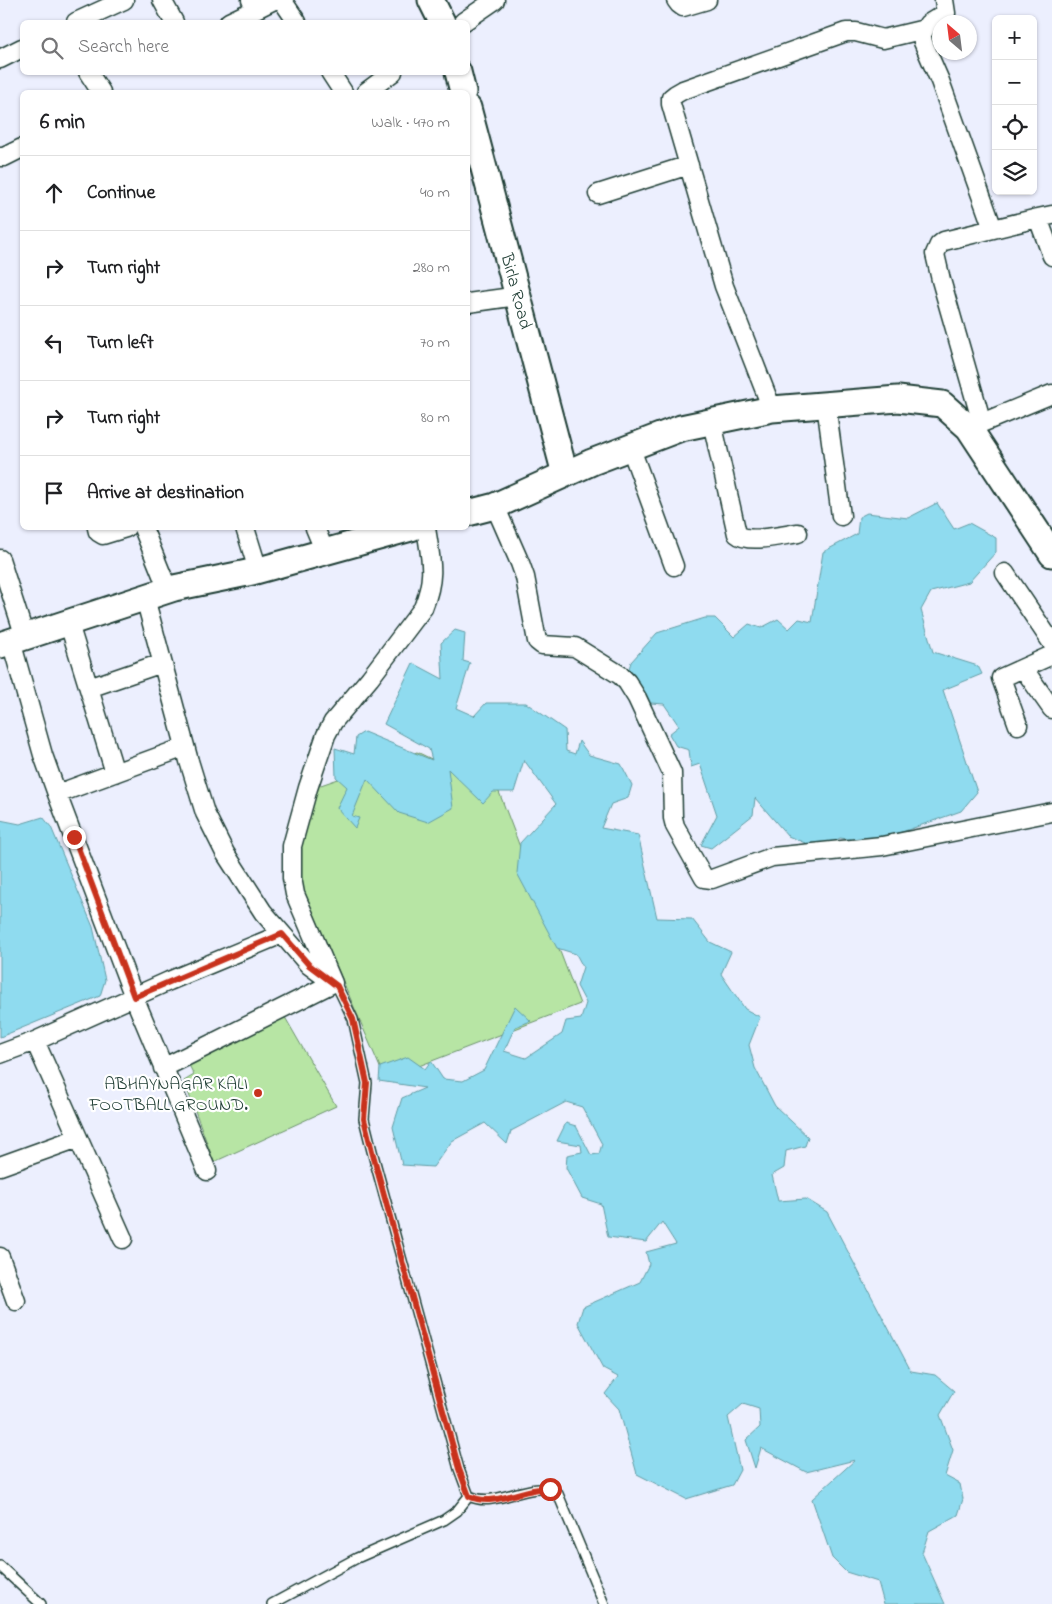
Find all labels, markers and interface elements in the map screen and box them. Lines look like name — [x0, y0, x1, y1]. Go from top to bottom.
north arrow — [932, 15, 977, 60]
map controls — [992, 15, 1037, 195]
button: + — [992, 15, 1037, 60]
search box — [20, 20, 470, 75]
icon: search — [38, 34, 66, 62]
text: Search here — [78, 34, 169, 61]
button: − — [992, 60, 1037, 105]
button: locate — [992, 105, 1037, 150]
text: 6 min — [40, 108, 85, 138]
text: Walk · 470 m — [371, 111, 450, 135]
button: layers — [992, 150, 1037, 195]
icon: ahead — [40, 179, 68, 207]
text: Continue — [87, 180, 155, 207]
text: 40 m — [420, 181, 450, 205]
street label: Birla Road — [492, 250, 538, 332]
icon: right — [40, 254, 68, 282]
text: Turn right — [87, 255, 160, 282]
text: 280 m — [413, 256, 450, 280]
icon: left — [40, 329, 68, 357]
text: Turn left — [87, 330, 154, 357]
text: 70 m — [420, 331, 450, 355]
icon: right — [40, 404, 68, 432]
text: Turn right — [87, 405, 160, 432]
text: 80 m — [421, 406, 450, 430]
icon: arrive — [40, 479, 68, 507]
text: Arrive at destination — [87, 480, 244, 507]
route end — [63, 826, 86, 849]
place label: ABHAYNAGAR KALI FOOTBALL GROUND. — [88, 1072, 248, 1119]
marker: ABHAYNAGAR KALI FOOTBALL GROUND. — [252, 1087, 264, 1099]
route start — [539, 1478, 562, 1501]

